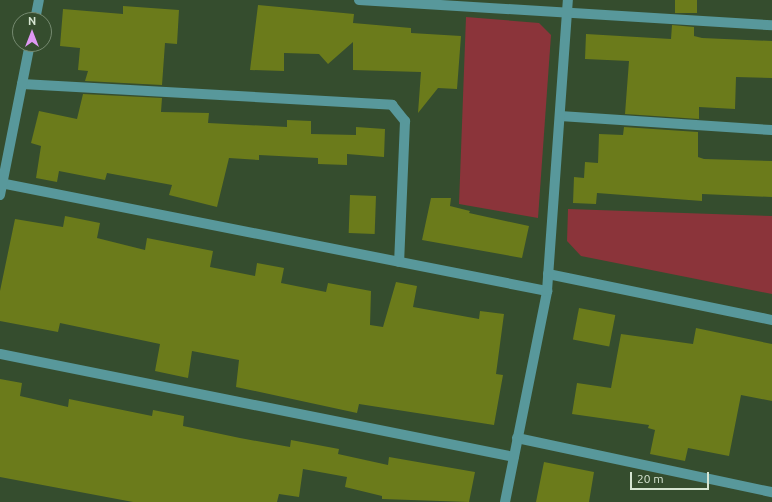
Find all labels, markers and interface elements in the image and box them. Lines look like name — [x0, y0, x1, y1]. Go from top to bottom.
north arrow — [12, 12, 52, 52]
text: N — [28, 15, 36, 27]
scale bar — [632, 464, 711, 490]
text: 20 m — [637, 472, 664, 485]

